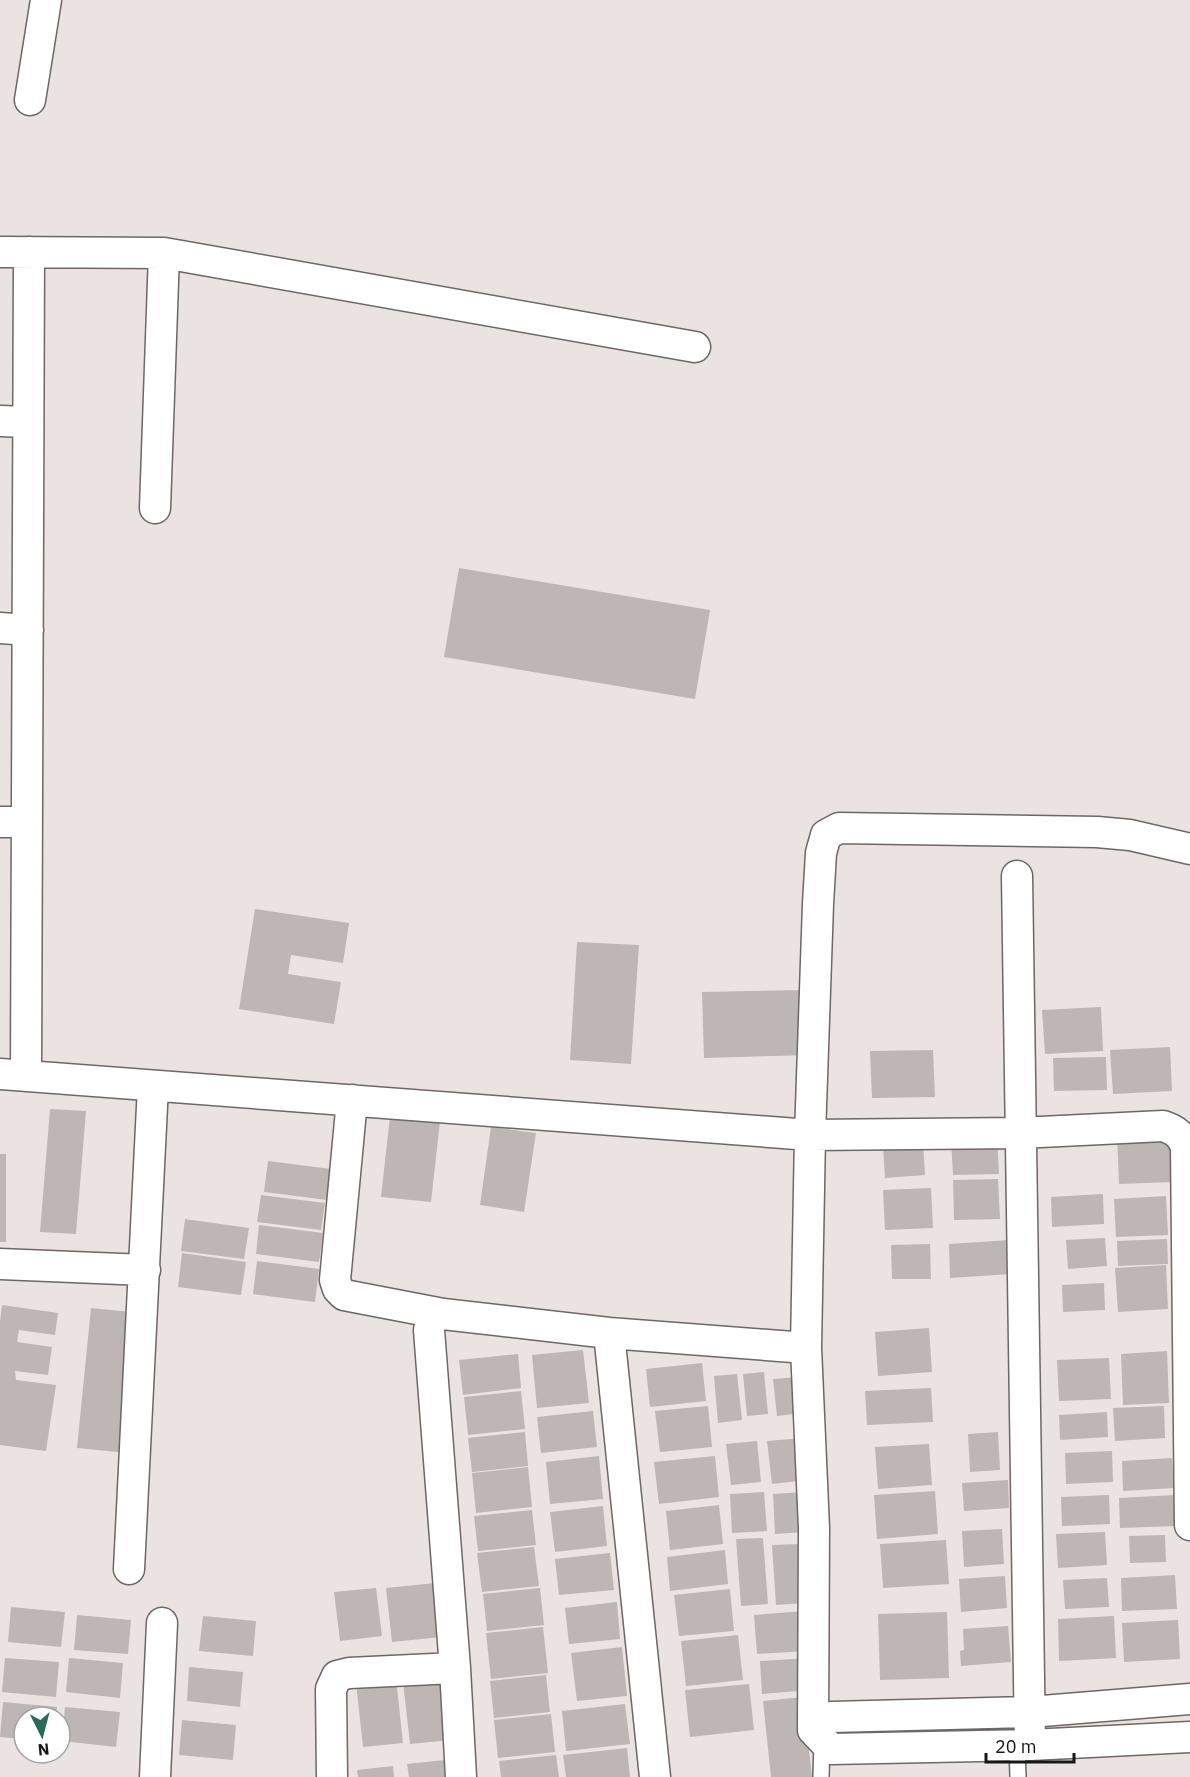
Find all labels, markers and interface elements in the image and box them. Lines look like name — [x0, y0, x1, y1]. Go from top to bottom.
north arrow — [12, 1705, 72, 1765]
scale bar — [986, 1726, 1074, 1764]
text: 20 m — [995, 1735, 1037, 1758]
text: N — [37, 1739, 50, 1760]

